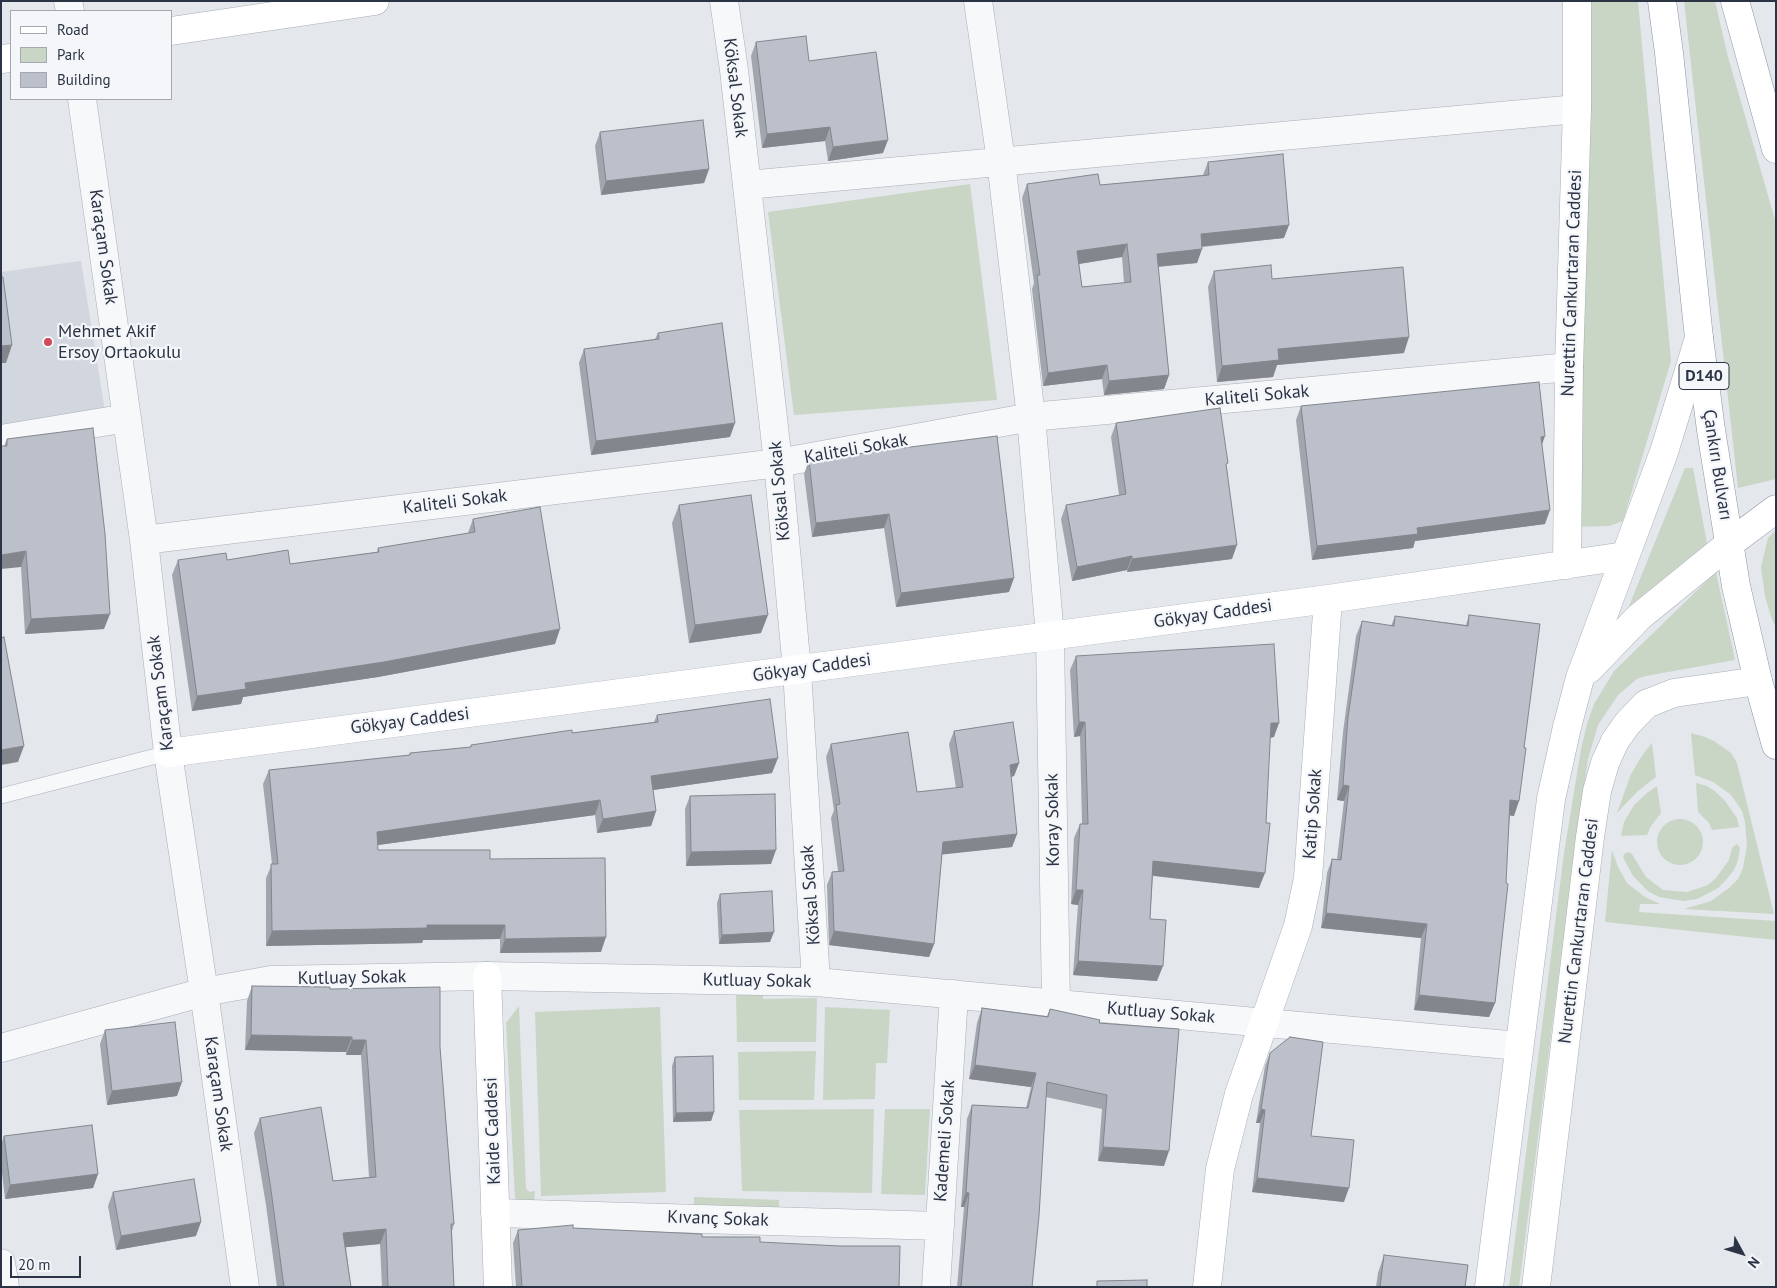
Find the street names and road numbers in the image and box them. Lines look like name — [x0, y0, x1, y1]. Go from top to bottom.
street label: Köksal Sokak — [718, 37, 752, 139]
street label: Nurettin Cankurtaran Caddesi — [1557, 169, 1587, 397]
street label: Karaçam Sokak — [84, 188, 122, 306]
road number: D140 — [1679, 362, 1729, 390]
street label: Kaliteli Sokak — [1204, 381, 1310, 411]
street label: Çankırı Bulvarı — [1698, 408, 1736, 522]
street label: Kaliteli Sokak — [803, 429, 909, 469]
street label: Köksal Sokak — [765, 440, 795, 542]
street label: Kaliteli Sokak — [402, 485, 508, 519]
street label: Gökyay Caddesi — [1152, 595, 1274, 633]
street label: Karaçam Sokak — [143, 634, 179, 752]
street label: Gökyay Caddesi — [751, 649, 873, 687]
street label: Gökyay Caddesi — [349, 703, 471, 739]
street label: Katip Sokak — [1299, 768, 1327, 860]
street label: Koray Sokak — [1041, 773, 1065, 867]
street label: Nurettin Cankurtaran Caddesi — [1554, 817, 1604, 1045]
street label: Köksal Sokak — [797, 844, 825, 946]
street label: Kutluay Sokak — [297, 966, 407, 990]
street label: Kutluay Sokak — [702, 969, 812, 993]
street label: Kutluay Sokak — [1106, 998, 1216, 1028]
street label: Karaçam Sokak — [199, 1035, 237, 1153]
street label: Kaide Caddesi — [480, 1077, 506, 1185]
street label: Kademeli Sokak — [930, 1079, 960, 1203]
street label: Kıvanç Sokak — [667, 1206, 769, 1232]

